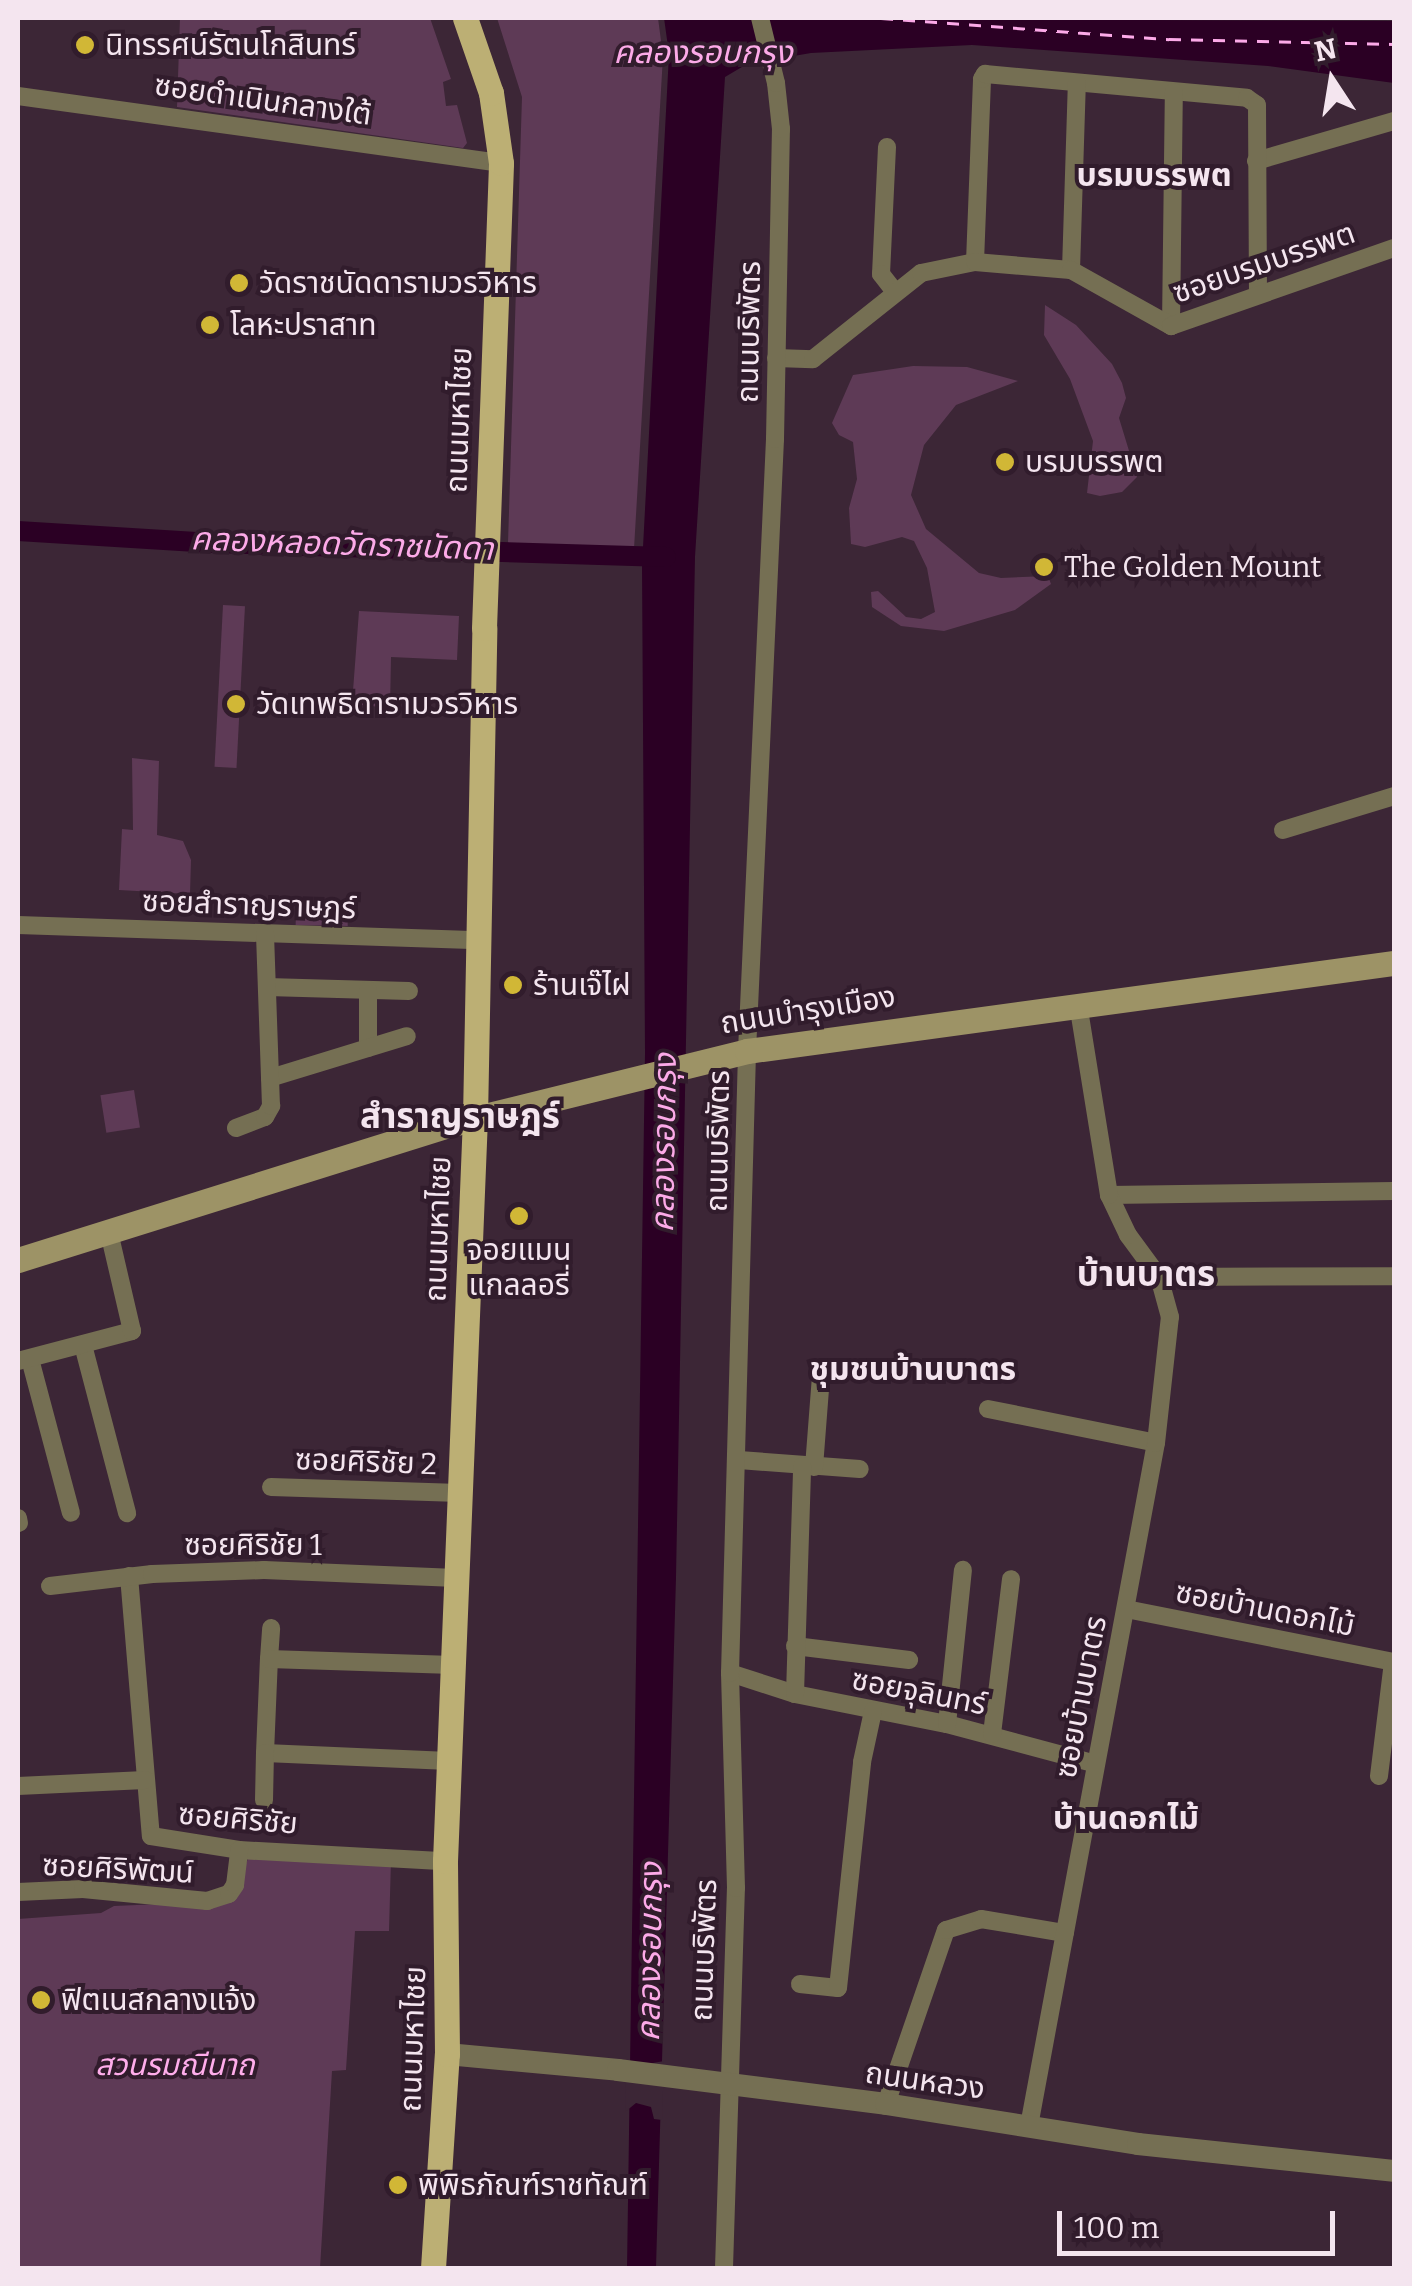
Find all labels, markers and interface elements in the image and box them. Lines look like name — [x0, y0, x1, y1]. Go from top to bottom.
place label: นิทรรศน์รัตนโกสินทร์ — [105, 27, 356, 63]
north arrow — [1282, 30, 1382, 130]
text: N — [1312, 32, 1340, 69]
water label: คลองรอบกรุง — [614, 33, 792, 71]
marker: นิทรรศน์รัตนโกสินทร์ — [74, 34, 96, 56]
street label: ซอยดำเนินกลางใต้ — [152, 67, 374, 133]
district label: บรมบรรพต — [1076, 156, 1232, 194]
street label: ซอยบรมบรรพต — [1168, 215, 1360, 311]
street label: ถนนบริพัตร — [730, 261, 768, 403]
place label: วัดราชนัดดารามวรวิหาร — [259, 265, 537, 301]
marker: วัดราชนัดดารามวรวิหาร — [228, 272, 250, 294]
place label: โลหะปราสาท — [230, 307, 376, 343]
marker: โลหะปราสาท — [199, 314, 221, 336]
street label: ถนนมหาไชย — [438, 346, 480, 494]
place label: บรมบรรพต — [1025, 444, 1164, 480]
marker: บรมบรรพต — [994, 451, 1016, 473]
water label: คลองหลอดวัดราชนัดดา — [190, 520, 494, 568]
place label: The Golden Mount — [1064, 549, 1321, 585]
marker: The Golden Mount — [1033, 556, 1055, 578]
place label: วัดเทพธิดารามวรวิหาร — [256, 686, 518, 722]
marker: วัดเทพธิดารามวรวิหาร — [225, 693, 247, 715]
street label: ซอยสำราญราษฎร์ — [141, 883, 357, 927]
place label: ร้านเจ๊ไฝ — [533, 967, 631, 1003]
marker: ร้านเจ๊ไฝ — [502, 974, 524, 996]
street label: ถนนบำรุงเมือง — [718, 978, 898, 1042]
water label: คลองรอบกรุง — [643, 1053, 685, 1233]
street label: ถนนบริพัตร — [699, 1070, 737, 1212]
district label: สำราญราษฎร์ — [360, 1095, 560, 1137]
street label: ถนนมหาไชย — [417, 1155, 459, 1303]
marker: จอยแมน แกลลอรี่ — [508, 1205, 530, 1227]
place label: จอยแมน แกลลอรี่ — [467, 1232, 571, 1302]
district label: บ้านบาตร — [1077, 1253, 1215, 1295]
district label: ชุมชนบ้านบาตร — [810, 1350, 1016, 1388]
street label: ซอยศิริชัย 2 — [294, 1442, 438, 1482]
street label: ซอยศิริชัย 1 — [184, 1527, 322, 1563]
street label: ซอยบ้านดอกไม้ — [1172, 1574, 1358, 1644]
street label: ซอยบ้านบาตร — [1048, 1613, 1114, 1781]
street label: ซอยจุลินทร์ — [849, 1661, 989, 1723]
street label: ซอยศิริชัย — [177, 1796, 299, 1842]
district label: บ้านดอกไม้ — [1053, 1799, 1199, 1837]
street label: ซอยศิริพัฒน์ — [41, 1847, 195, 1891]
water label: คลองรอบกรุง — [629, 1862, 671, 2042]
street label: ถนนบริพัตร — [684, 1878, 724, 2022]
street label: ถนนมหาไชย — [392, 1965, 434, 2113]
place label: ฟิตเนสกลางแจ้ง — [61, 1982, 256, 2018]
marker: ฟิตเนสกลางแจ้ง — [30, 1989, 52, 2011]
park label: สวนรมณีนาถ — [95, 2047, 255, 2083]
street label: ถนนหลวง — [863, 2055, 987, 2107]
place label: พิพิธภัณฑ์ราชทัณฑ์ — [418, 2167, 648, 2203]
marker: พิพิธภัณฑ์ราชทัณฑ์ — [387, 2174, 409, 2196]
scale bar — [1062, 2191, 1340, 2253]
text: 100 m — [1074, 2210, 1159, 2246]

